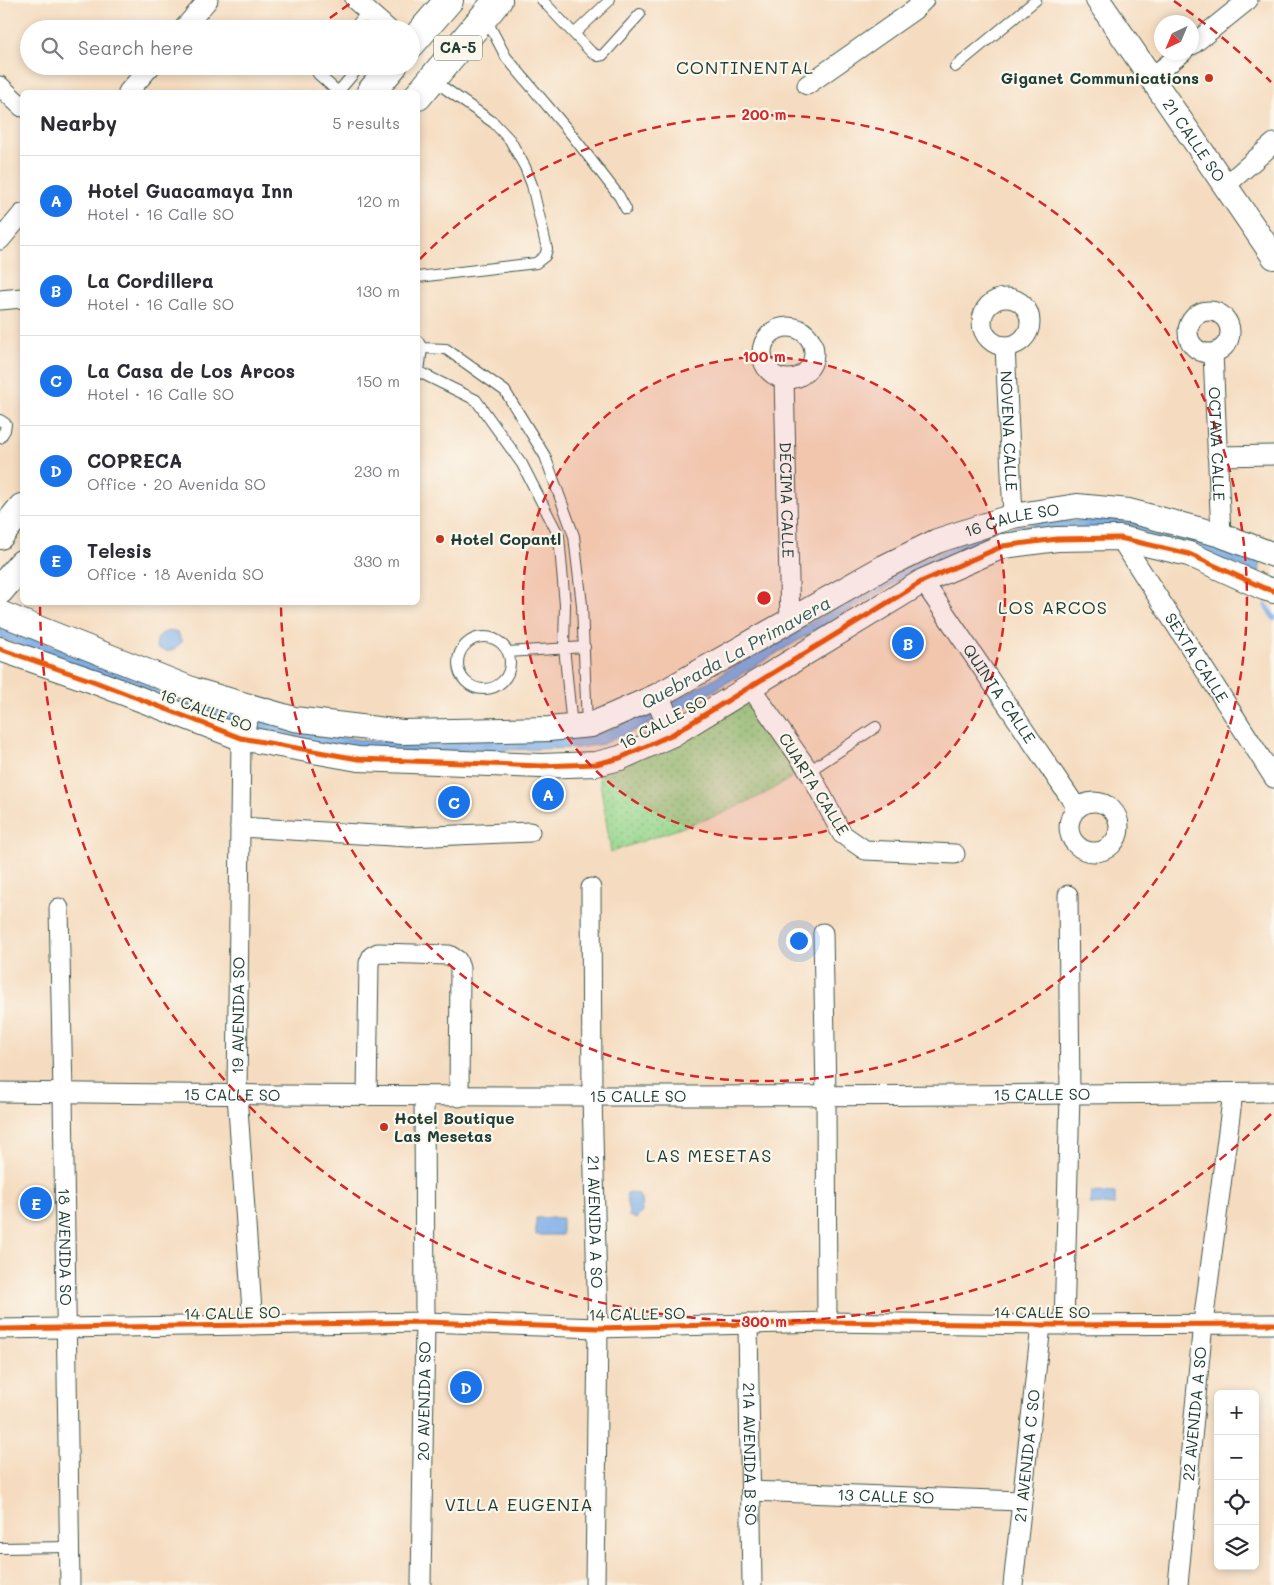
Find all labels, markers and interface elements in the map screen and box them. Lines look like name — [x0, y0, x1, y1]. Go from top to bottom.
north arrow — [1154, 15, 1199, 60]
search box — [20, 20, 420, 75]
icon: search — [38, 34, 66, 62]
text: Search here — [78, 35, 194, 60]
road number: CA-5 — [434, 36, 482, 60]
district label: CONTINENTAL — [676, 55, 814, 79]
place label: Giganet Communications — [1001, 67, 1199, 88]
marker: Giganet Communications — [1203, 72, 1215, 84]
street label: 21 CALLE SO — [1159, 94, 1230, 186]
text: 200 m — [742, 104, 787, 124]
text: Nearby — [40, 109, 117, 136]
text: 5 results — [332, 112, 400, 133]
text: Hotel Guacamaya Inn — [87, 178, 293, 203]
text: A — [50, 190, 62, 211]
text: 120 m — [356, 190, 400, 211]
text: Hotel · 16 Calle SO — [87, 203, 234, 224]
text: La Cordillera — [87, 268, 214, 293]
text: B — [51, 280, 61, 301]
text: 130 m — [356, 280, 400, 301]
text: Hotel · 16 Calle SO — [87, 293, 234, 314]
text: 100 m — [742, 346, 786, 366]
text: La Casa de Los Arcos — [87, 358, 295, 383]
text: C — [50, 370, 62, 391]
text: 150 m — [356, 370, 400, 391]
street label: NOVENA CALLE — [996, 370, 1023, 492]
text: Hotel · 16 Calle SO — [87, 383, 234, 404]
street label: OCTAVA CALLE — [1204, 386, 1230, 501]
street label: DÉCIMA CALLE — [776, 442, 799, 558]
text: COPRECA — [87, 448, 182, 473]
text: D — [50, 460, 62, 481]
text: 230 m — [354, 460, 400, 481]
text: Office · 20 Avenida SO — [87, 473, 266, 494]
street label: 16 CALLE SO — [961, 498, 1061, 541]
place label: Hotel Copantl — [450, 528, 561, 549]
marker: Hotel Copantl — [434, 533, 446, 545]
text: Telesis — [87, 538, 152, 563]
text: E — [51, 550, 61, 571]
text: 330 m — [354, 550, 400, 571]
text: Office · 18 Avenida SO — [87, 563, 264, 584]
centre of rings — [755, 589, 773, 607]
water label: Quebrada La Primavera — [636, 590, 835, 714]
district label: LOS ARCOS — [998, 595, 1108, 619]
street label: SEXTA CALLE — [1161, 608, 1234, 706]
pin: B — [892, 624, 924, 662]
street label: QUINTA CALLE — [959, 640, 1041, 747]
street label: 16 CALLE SO — [157, 683, 255, 736]
street label: 16 CALLE SO — [615, 689, 711, 754]
street label: CUARTA CALLE — [775, 729, 854, 839]
pin: A — [532, 775, 564, 813]
pin: C — [438, 783, 470, 821]
your location — [786, 928, 812, 954]
street label: 19 AVENIDA SO — [226, 957, 249, 1074]
street label: 15 CALLE SO — [183, 1083, 281, 1105]
street label: 15 CALLE SO — [993, 1083, 1091, 1105]
street label: 15 CALLE SO — [589, 1085, 686, 1106]
place label: Hotel Boutique Las Mesetas — [394, 1107, 515, 1146]
marker: Hotel Boutique Las Mesetas — [378, 1121, 390, 1133]
district label: LAS MESETAS — [646, 1143, 772, 1167]
street label: 21 AVENIDA A SO — [584, 1155, 608, 1289]
pin: E — [20, 1184, 52, 1222]
street label: 18 AVENIDA SO — [54, 1188, 77, 1306]
street label: 14 CALLE SO — [183, 1301, 281, 1324]
street label: 14 CALLE SO — [994, 1301, 1090, 1322]
street label: 14 CALLE SO — [588, 1302, 686, 1325]
text: 300 m — [741, 1311, 787, 1331]
street label: 20 AVENIDA SO — [412, 1341, 435, 1461]
street label: 22 AVENIDA A SO — [1177, 1346, 1211, 1482]
pin: D — [450, 1368, 482, 1406]
street label: 21A AVENIDA B SO — [739, 1382, 762, 1526]
street label: 21 AVENIDA C SO — [1009, 1388, 1044, 1523]
map controls — [1214, 1390, 1259, 1570]
button: + — [1214, 1390, 1259, 1435]
button: − — [1214, 1435, 1259, 1480]
button: locate — [1214, 1480, 1259, 1525]
street label: 13 CALLE SO — [837, 1483, 935, 1508]
district label: VILLA EUGENIA — [444, 1492, 594, 1516]
button: layers — [1214, 1525, 1259, 1570]

